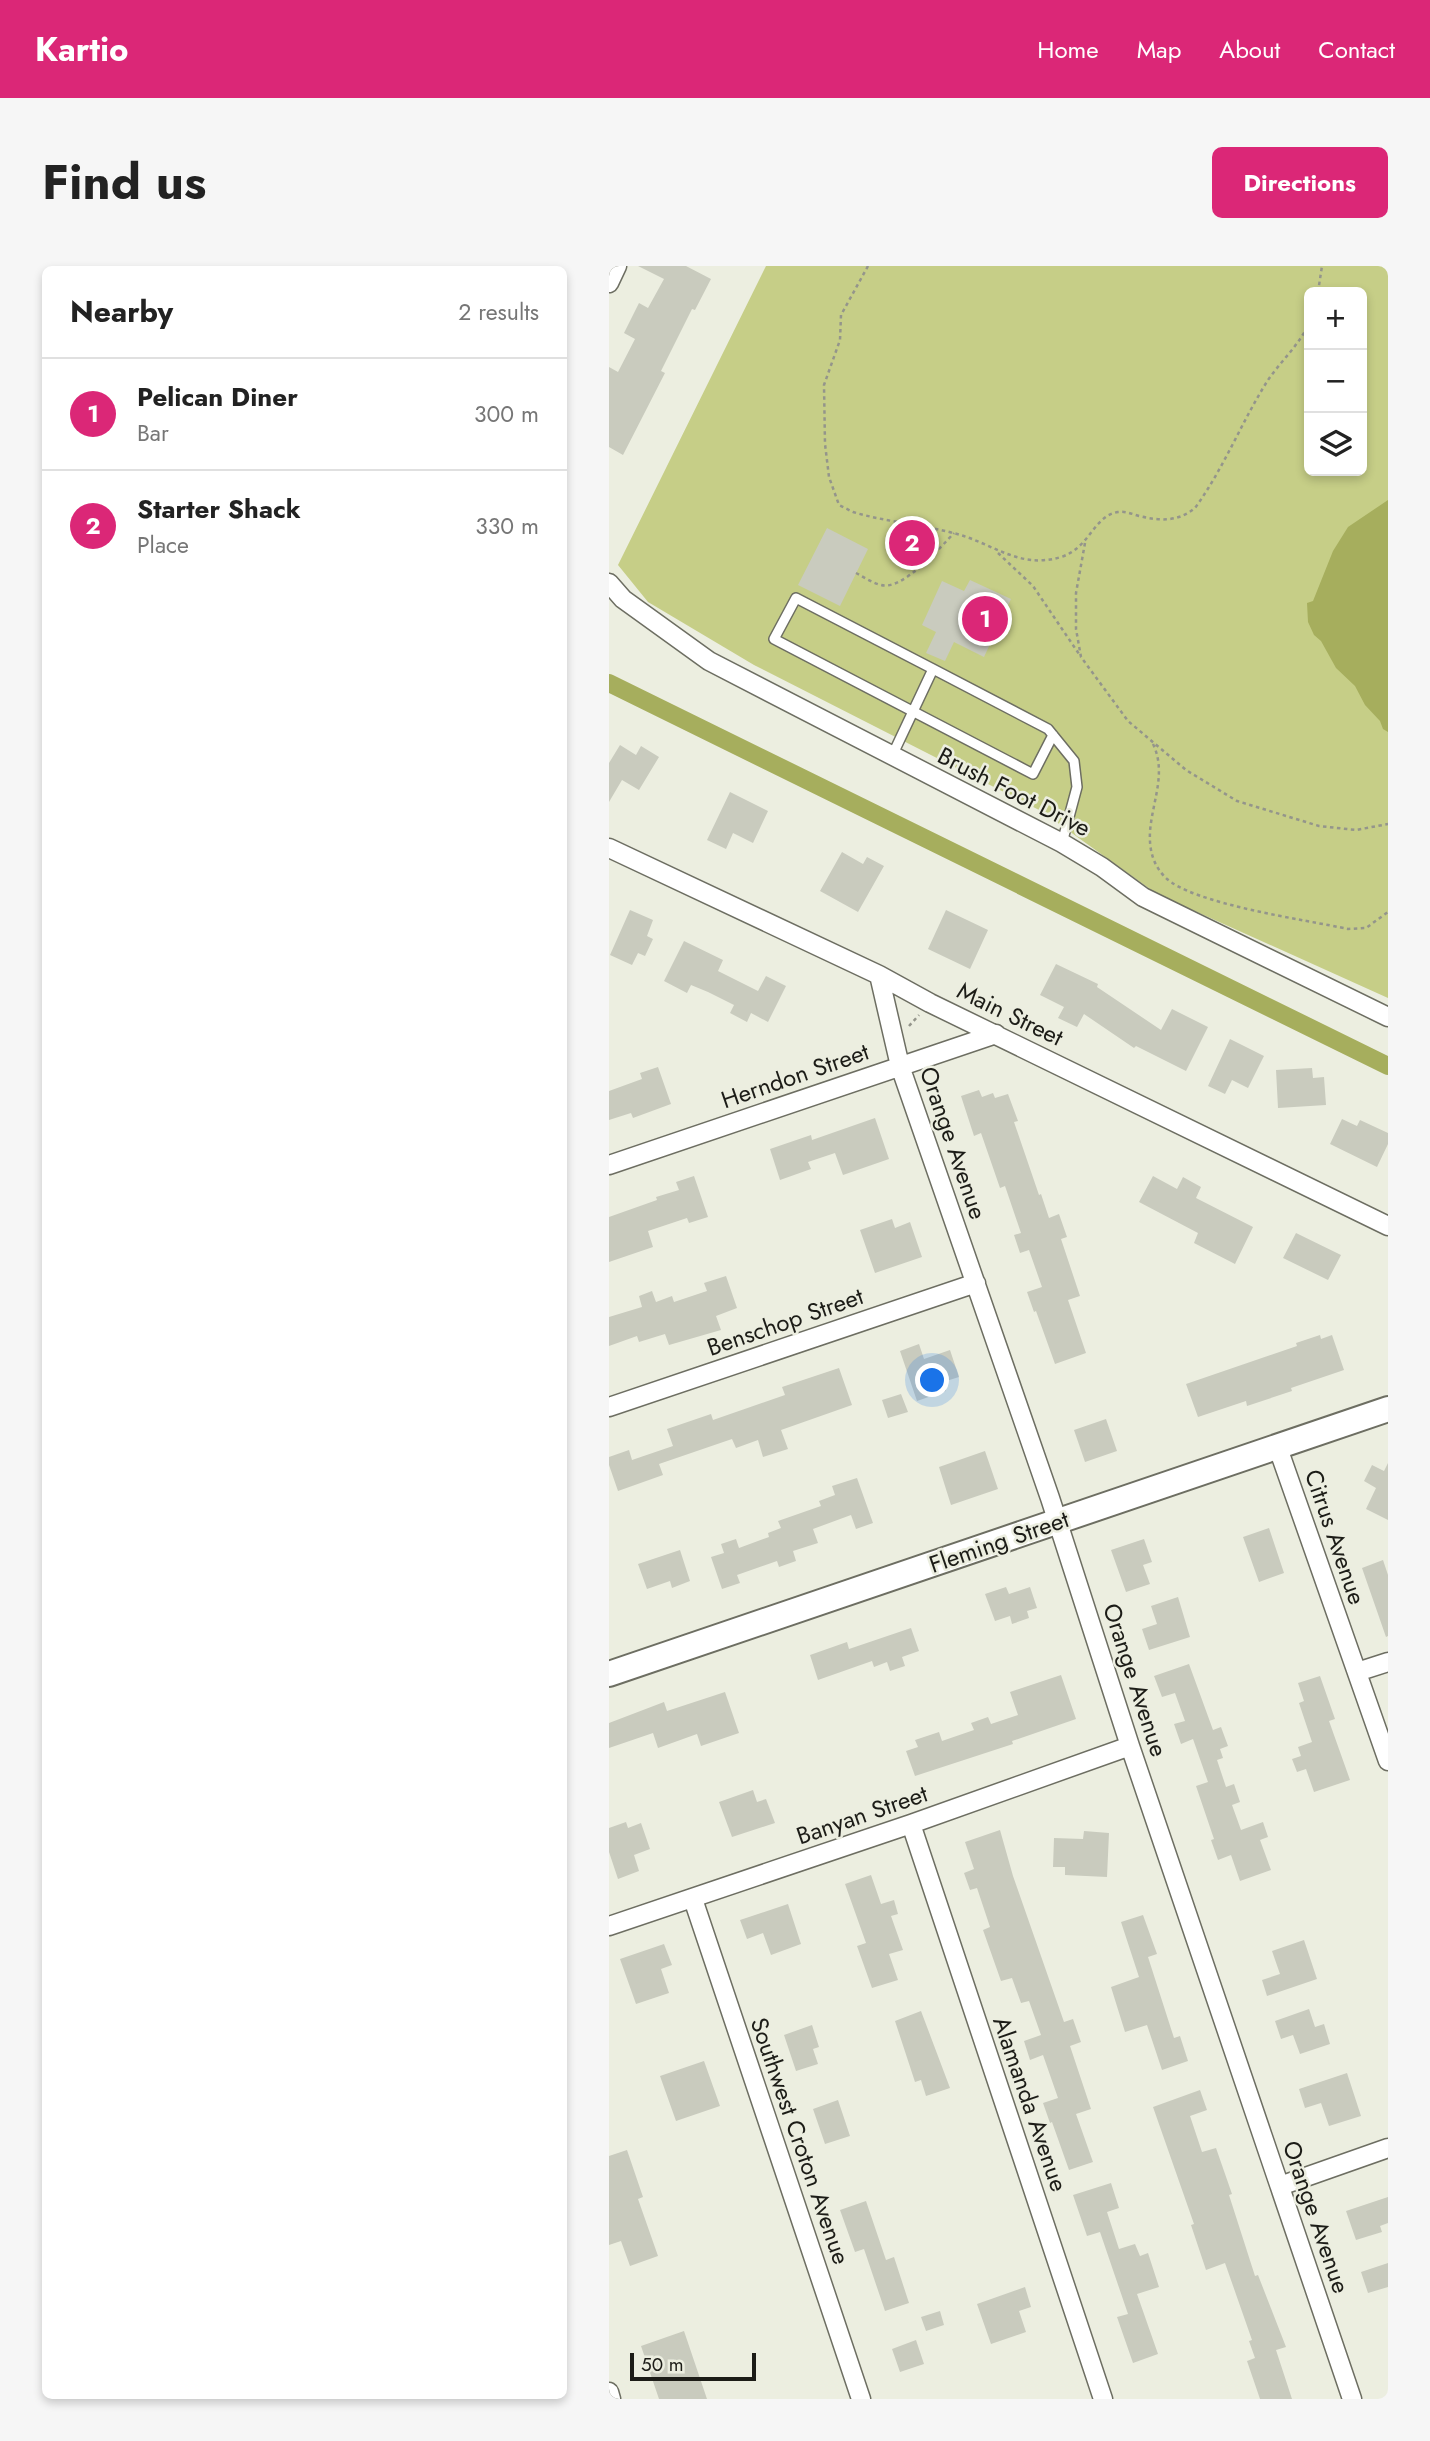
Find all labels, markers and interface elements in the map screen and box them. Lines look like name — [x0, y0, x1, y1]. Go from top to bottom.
text: Kartio — [35, 26, 129, 73]
text: Home — [1037, 32, 1099, 67]
text: Map — [1137, 32, 1181, 67]
text: About — [1219, 32, 1280, 67]
text: Contact — [1318, 32, 1395, 67]
text: Find us — [42, 147, 206, 217]
button: Directions — [1212, 147, 1388, 218]
map controls — [1304, 287, 1367, 476]
button: + — [1304, 287, 1367, 350]
text: Nearby — [70, 290, 173, 333]
text: 2 results — [458, 295, 539, 329]
button: − — [1304, 350, 1367, 413]
text: Pelican Diner — [137, 378, 298, 416]
text: 1 — [87, 397, 99, 431]
text: 300 m — [474, 397, 539, 431]
button: layers — [1304, 413, 1367, 476]
text: Bar — [137, 416, 169, 450]
text: Starter Shack — [137, 490, 301, 528]
text: 2 — [85, 509, 101, 543]
text: 330 m — [475, 509, 539, 543]
pin: 2 — [889, 517, 935, 569]
text: Place — [137, 528, 189, 562]
pin: 1 — [962, 593, 1008, 645]
street label: Brush Foot Drive — [932, 738, 1097, 845]
street label: Main Street — [951, 973, 1069, 1054]
street label: Herndon Street — [716, 1034, 874, 1117]
street label: Orange Avenue — [911, 1062, 996, 1224]
street label: Benschop Street — [702, 1278, 868, 1365]
your location — [915, 1363, 949, 1397]
street label: Citrus Avenue — [1296, 1465, 1375, 1609]
street label: Fleming Street — [924, 1501, 1074, 1582]
street label: Orange Avenue — [1094, 1599, 1177, 1761]
street label: Banyan Street — [792, 1776, 932, 1853]
street label: Alamanda Avenue — [984, 2012, 1077, 2196]
street label: Southwest Croton Avenue — [742, 2013, 859, 2269]
street label: Orange Avenue — [1274, 2136, 1359, 2298]
scale bar — [630, 2350, 756, 2382]
text: 50 m — [641, 2351, 684, 2378]

